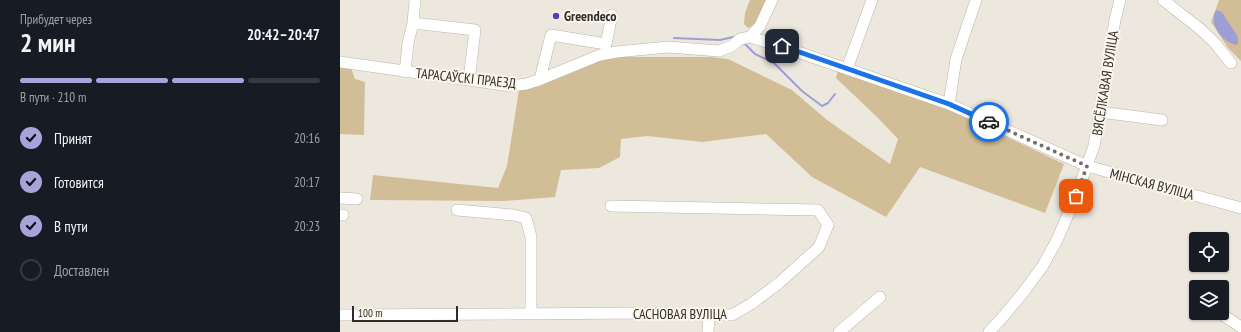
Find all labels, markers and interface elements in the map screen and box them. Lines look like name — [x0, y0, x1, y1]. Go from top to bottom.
place label: Greendeco — [564, 7, 617, 25]
text: Прибудет через — [20, 11, 92, 28]
marker: Greendeco — [551, 11, 561, 21]
text: 20:42–20:47 — [247, 25, 320, 44]
text: 2 мин — [20, 26, 75, 59]
pin — [765, 29, 799, 63]
street label: ВЯСЁЛКАВАЯ ВУЛІЦА — [1088, 29, 1122, 137]
icon: home — [771, 35, 793, 57]
street label: ТАРАСАЎСКІ ПРАЕЗД — [415, 64, 518, 92]
text: В пути · 210 m — [20, 89, 86, 106]
courier — [969, 102, 1009, 142]
icon: car — [978, 111, 1000, 133]
icon: check — [20, 127, 42, 149]
text: Принят — [54, 129, 92, 148]
text: 20:16 — [294, 130, 320, 147]
street label: МІНСКАЯ ВУЛІЦА — [1108, 164, 1196, 204]
icon: check — [20, 171, 42, 193]
text: Готовится — [54, 173, 104, 192]
text: 20:17 — [294, 174, 320, 191]
pin — [1059, 179, 1093, 213]
icon: bag — [1065, 185, 1087, 207]
icon: check — [20, 215, 42, 237]
text: В пути — [54, 217, 88, 236]
text: 20:23 — [294, 218, 320, 235]
map controls — [1189, 232, 1229, 320]
button: locate — [1189, 232, 1229, 272]
text: Доставлен — [54, 261, 109, 280]
button: layers — [1189, 280, 1229, 320]
scale bar — [352, 304, 458, 323]
street label: САСНОВАЯ ВУЛІЦА — [633, 305, 727, 323]
text: 100 m — [358, 306, 382, 320]

